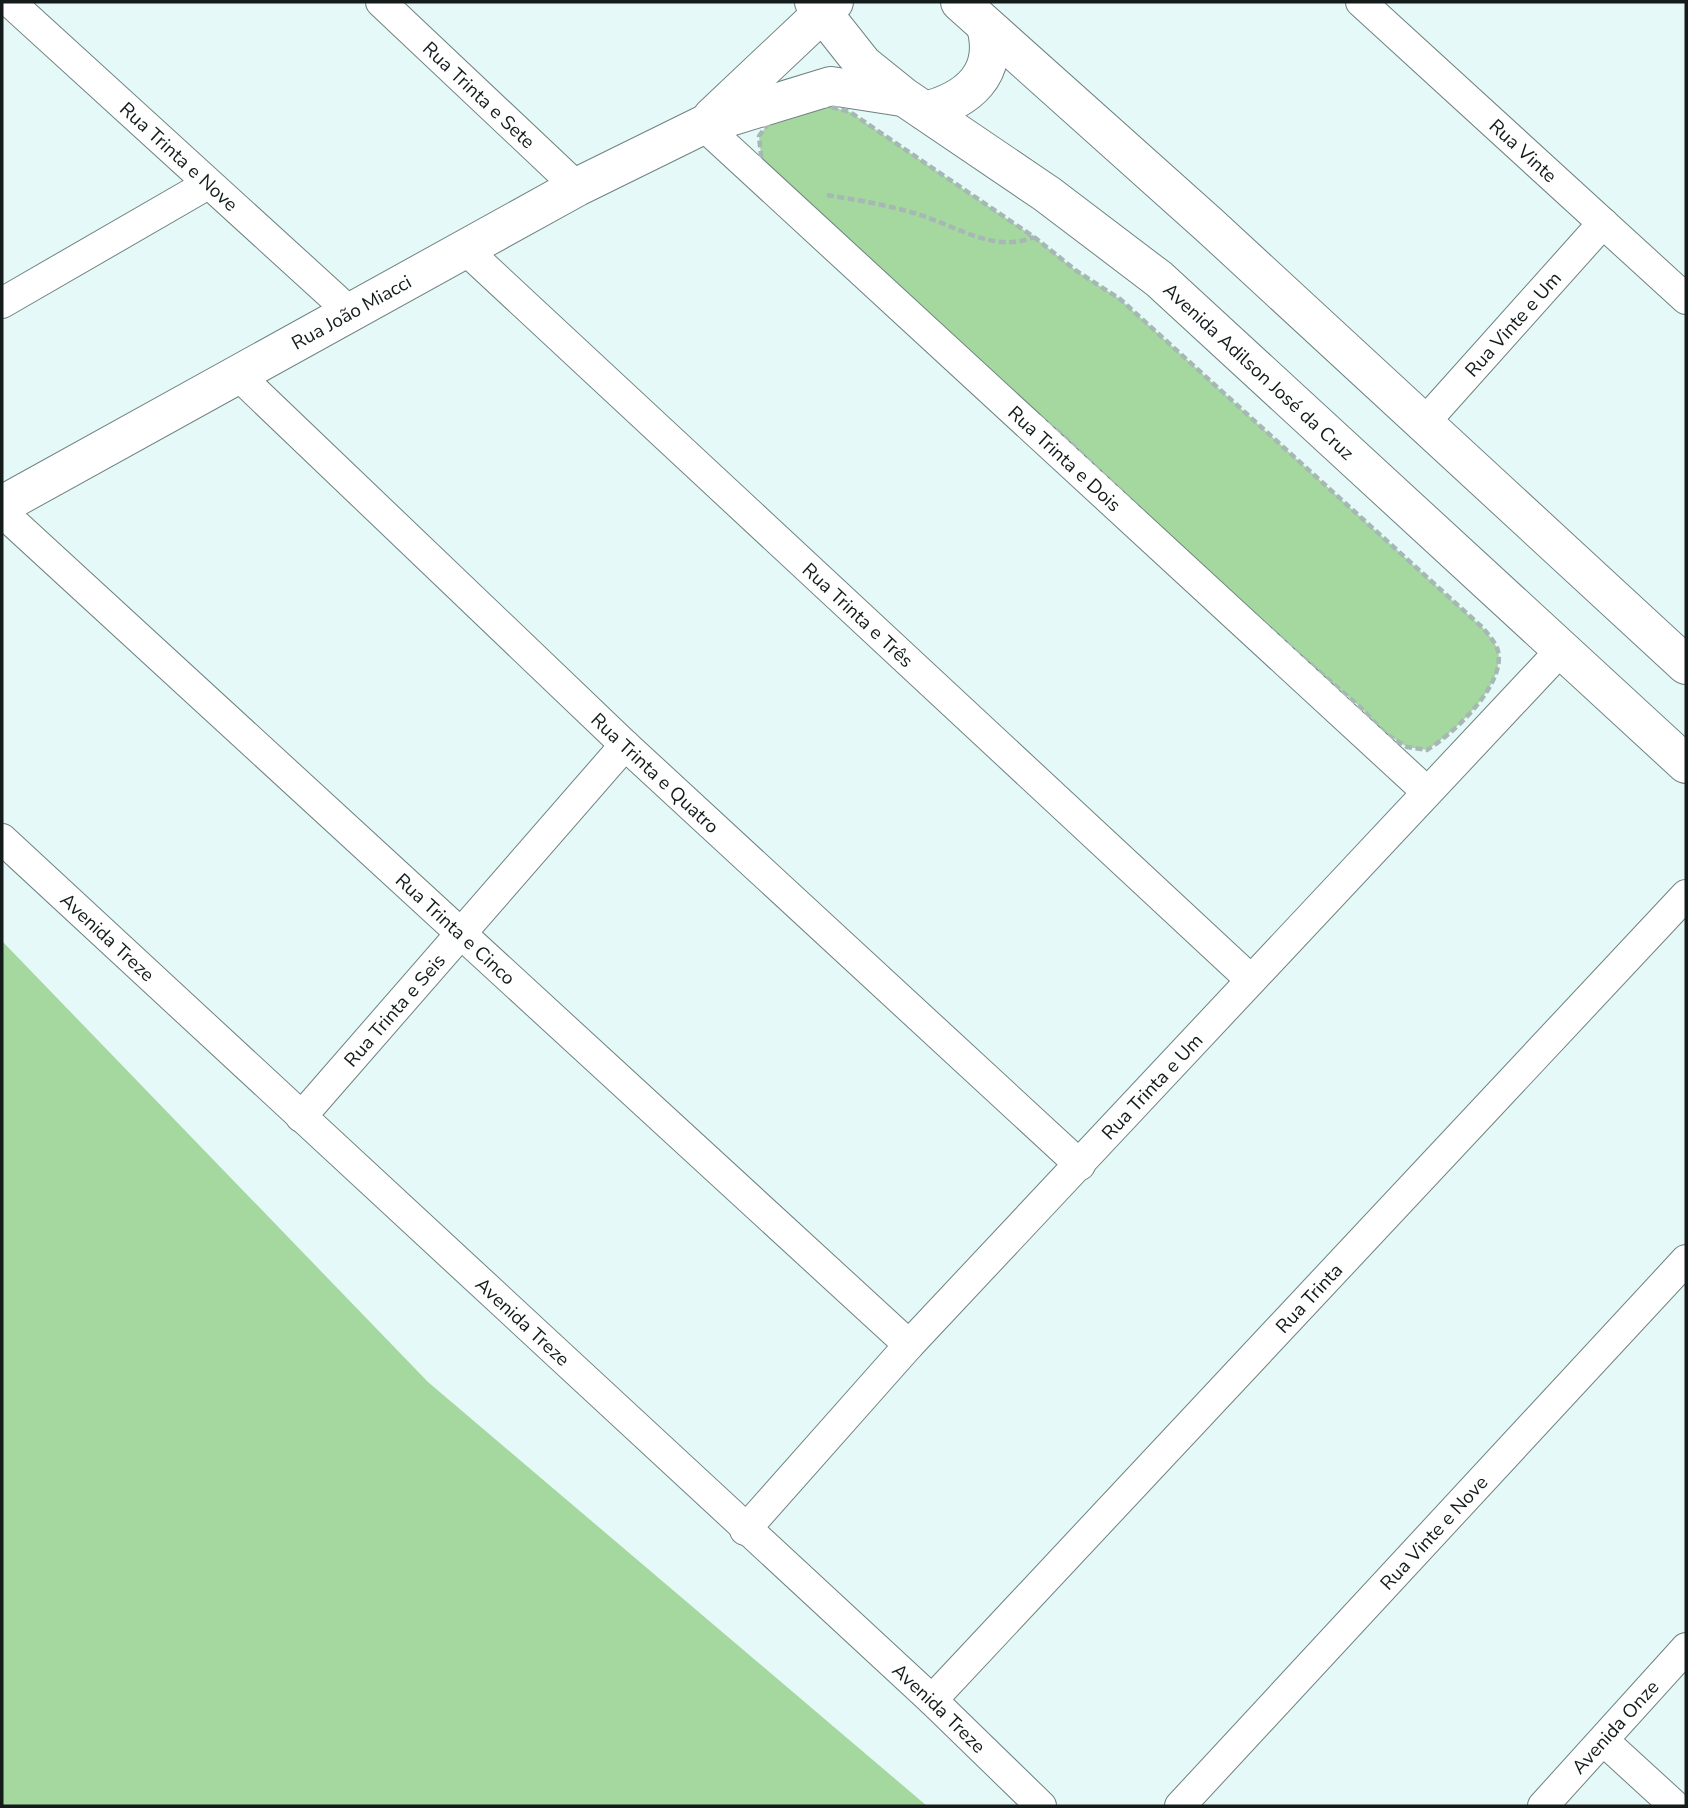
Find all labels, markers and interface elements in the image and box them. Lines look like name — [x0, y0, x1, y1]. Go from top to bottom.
street label: Rua Trinta e Sete — [417, 36, 540, 155]
street label: Rua Trinta e Nove — [114, 96, 243, 218]
street label: Rua Vinte — [1483, 113, 1562, 189]
street label: Rua Vinte e Um — [1459, 266, 1568, 383]
street label: Rua João Miacci — [287, 269, 416, 356]
street label: Avenida Adilson José da Cruz — [1157, 277, 1359, 466]
street label: Rua Trinta e Dois — [1002, 400, 1126, 518]
street label: Rua Trinta e Três — [796, 557, 919, 674]
street label: Rua Trinta e Quatro — [585, 707, 724, 840]
street label: Rua Trinta e Cinco — [389, 868, 521, 991]
street label: Avenida Treze — [54, 887, 160, 988]
street label: Rua Trinta e Seis — [338, 948, 452, 1073]
street label: Rua Trinta e Um — [1096, 1028, 1209, 1146]
street label: Rua Trinta — [1270, 1258, 1349, 1339]
street label: Avenida Treze — [470, 1272, 575, 1372]
street label: Rua Vinte e Nove — [1375, 1470, 1494, 1596]
street label: Avenida Treze — [886, 1658, 991, 1759]
street label: Avenida Onze — [1566, 1675, 1665, 1780]

